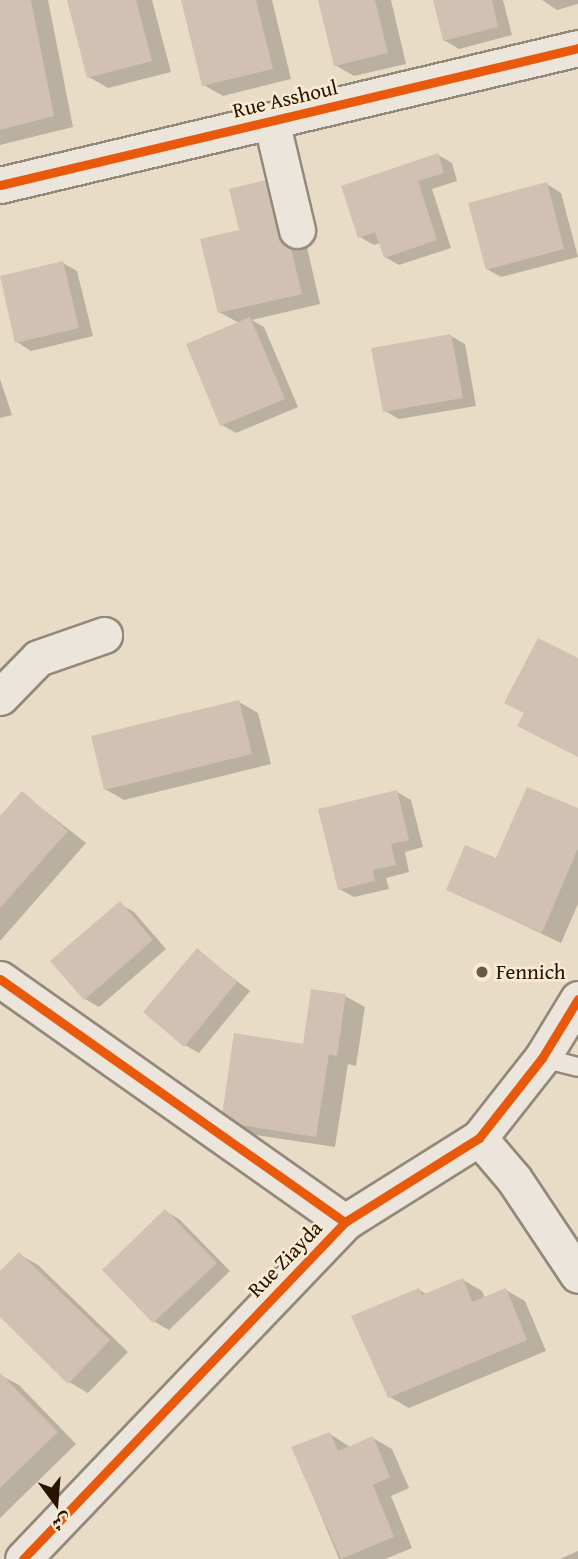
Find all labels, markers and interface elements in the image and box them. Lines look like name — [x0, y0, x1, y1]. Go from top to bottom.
street label: Rue Asshoul — [230, 75, 340, 123]
place label: Fennich — [496, 959, 566, 985]
marker: Fennich — [474, 964, 490, 980]
street label: Rue Ziayda — [242, 1216, 328, 1302]
north arrow — [21, 1468, 91, 1538]
text: ش — [49, 1507, 75, 1539]

